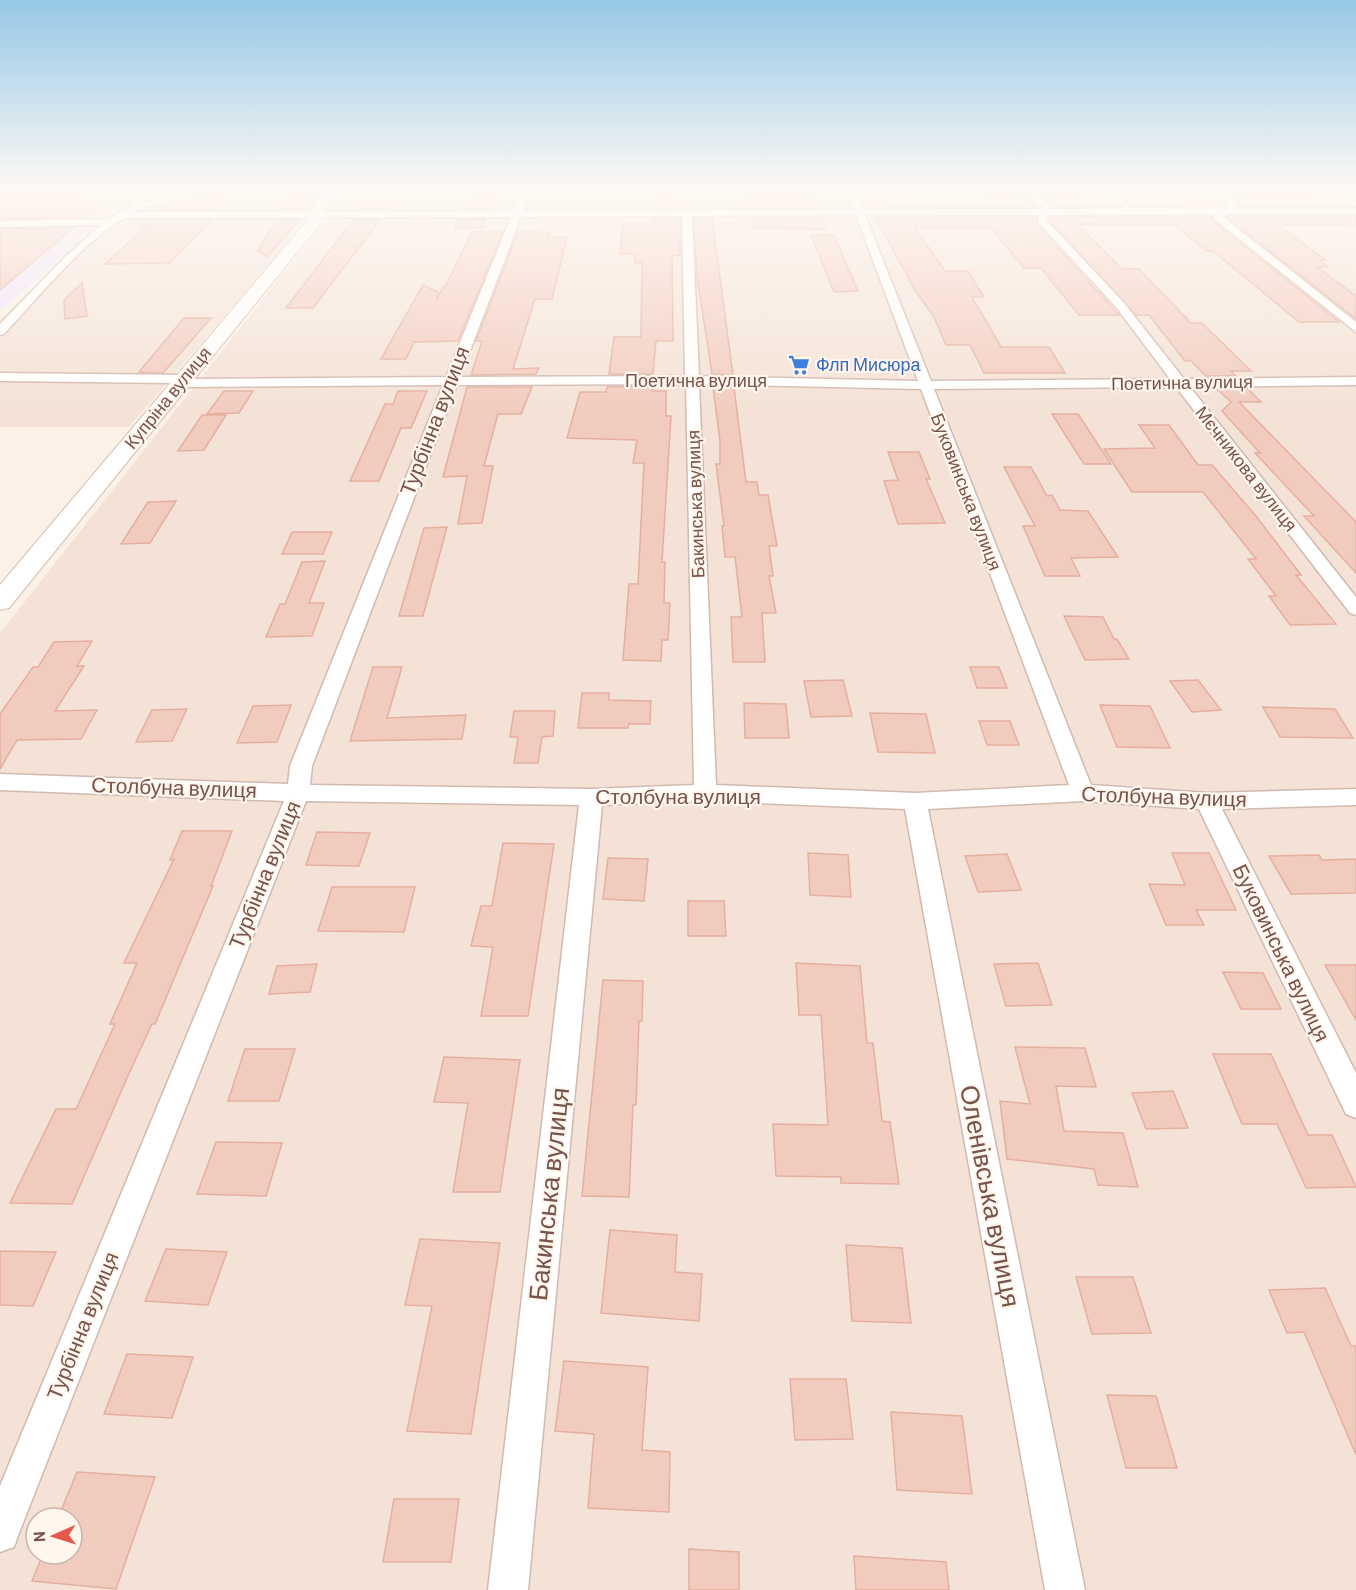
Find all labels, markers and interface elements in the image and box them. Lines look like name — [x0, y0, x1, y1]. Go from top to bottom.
street label: Купріна вулиця — [119, 342, 215, 453]
street label: Турбінна вулиця — [394, 342, 473, 498]
supermarket icon: Флп Мисюра — [787, 353, 811, 377]
place label: Флп Мисюра — [816, 353, 921, 375]
street label: Поетична вулиця — [625, 369, 767, 391]
street label: Поетична вулиця — [1111, 370, 1253, 394]
street label: Мєчникова вулиця — [1191, 401, 1303, 535]
street label: Буковинська вулиця — [927, 410, 1007, 573]
street label: Бакинська вулиця — [681, 430, 709, 579]
street label: Столбуна вулиця — [91, 771, 257, 802]
street label: Столбуна вулиця — [1081, 780, 1247, 811]
street label: Столбуна вулиця — [595, 783, 761, 808]
street label: Турбінна вулиця — [223, 797, 305, 952]
street label: Буковинська вулиця — [1228, 859, 1336, 1045]
street label: Оленівська вулиця — [955, 1082, 1028, 1309]
street label: Бакинська вулиця — [521, 1086, 574, 1302]
street label: Турбінна вулиця — [41, 1248, 123, 1403]
north arrow — [24, 1506, 84, 1566]
text: N — [29, 1531, 48, 1543]

